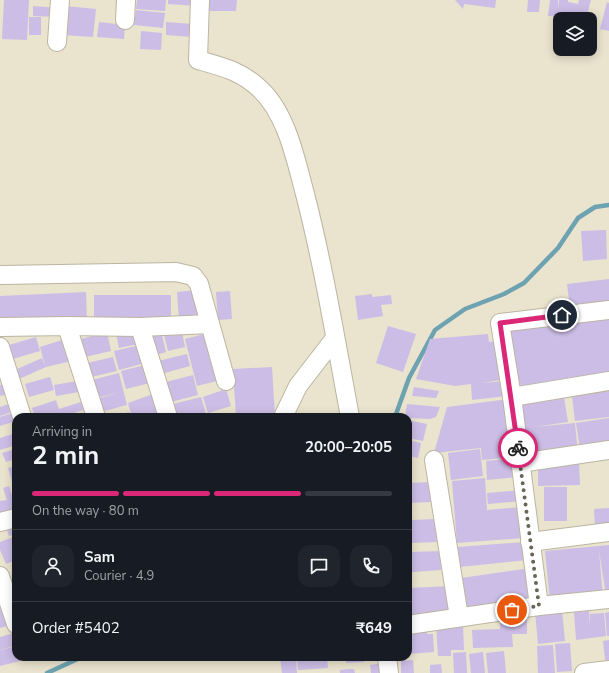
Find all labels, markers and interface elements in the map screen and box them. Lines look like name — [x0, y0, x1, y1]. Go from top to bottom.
map controls — [553, 12, 597, 56]
button: layers — [553, 12, 597, 56]
pin — [545, 298, 579, 332]
icon: home — [551, 304, 573, 326]
text: Arriving in — [32, 423, 92, 441]
courier — [498, 428, 538, 468]
text: 20:00–20:05 — [305, 437, 392, 457]
icon: bike — [507, 437, 529, 459]
text: 2 min — [32, 438, 99, 473]
text: On the way · 80 m — [32, 502, 139, 520]
button: person — [32, 545, 74, 587]
button: chat — [298, 545, 340, 587]
button: phone — [350, 545, 392, 587]
text: Sam — [84, 547, 115, 567]
text: Courier · 4.9 — [84, 567, 154, 585]
pin — [495, 593, 529, 627]
icon: bag — [501, 599, 523, 621]
text: Order #5402 — [32, 618, 120, 638]
text: ₹649 — [356, 618, 392, 638]

